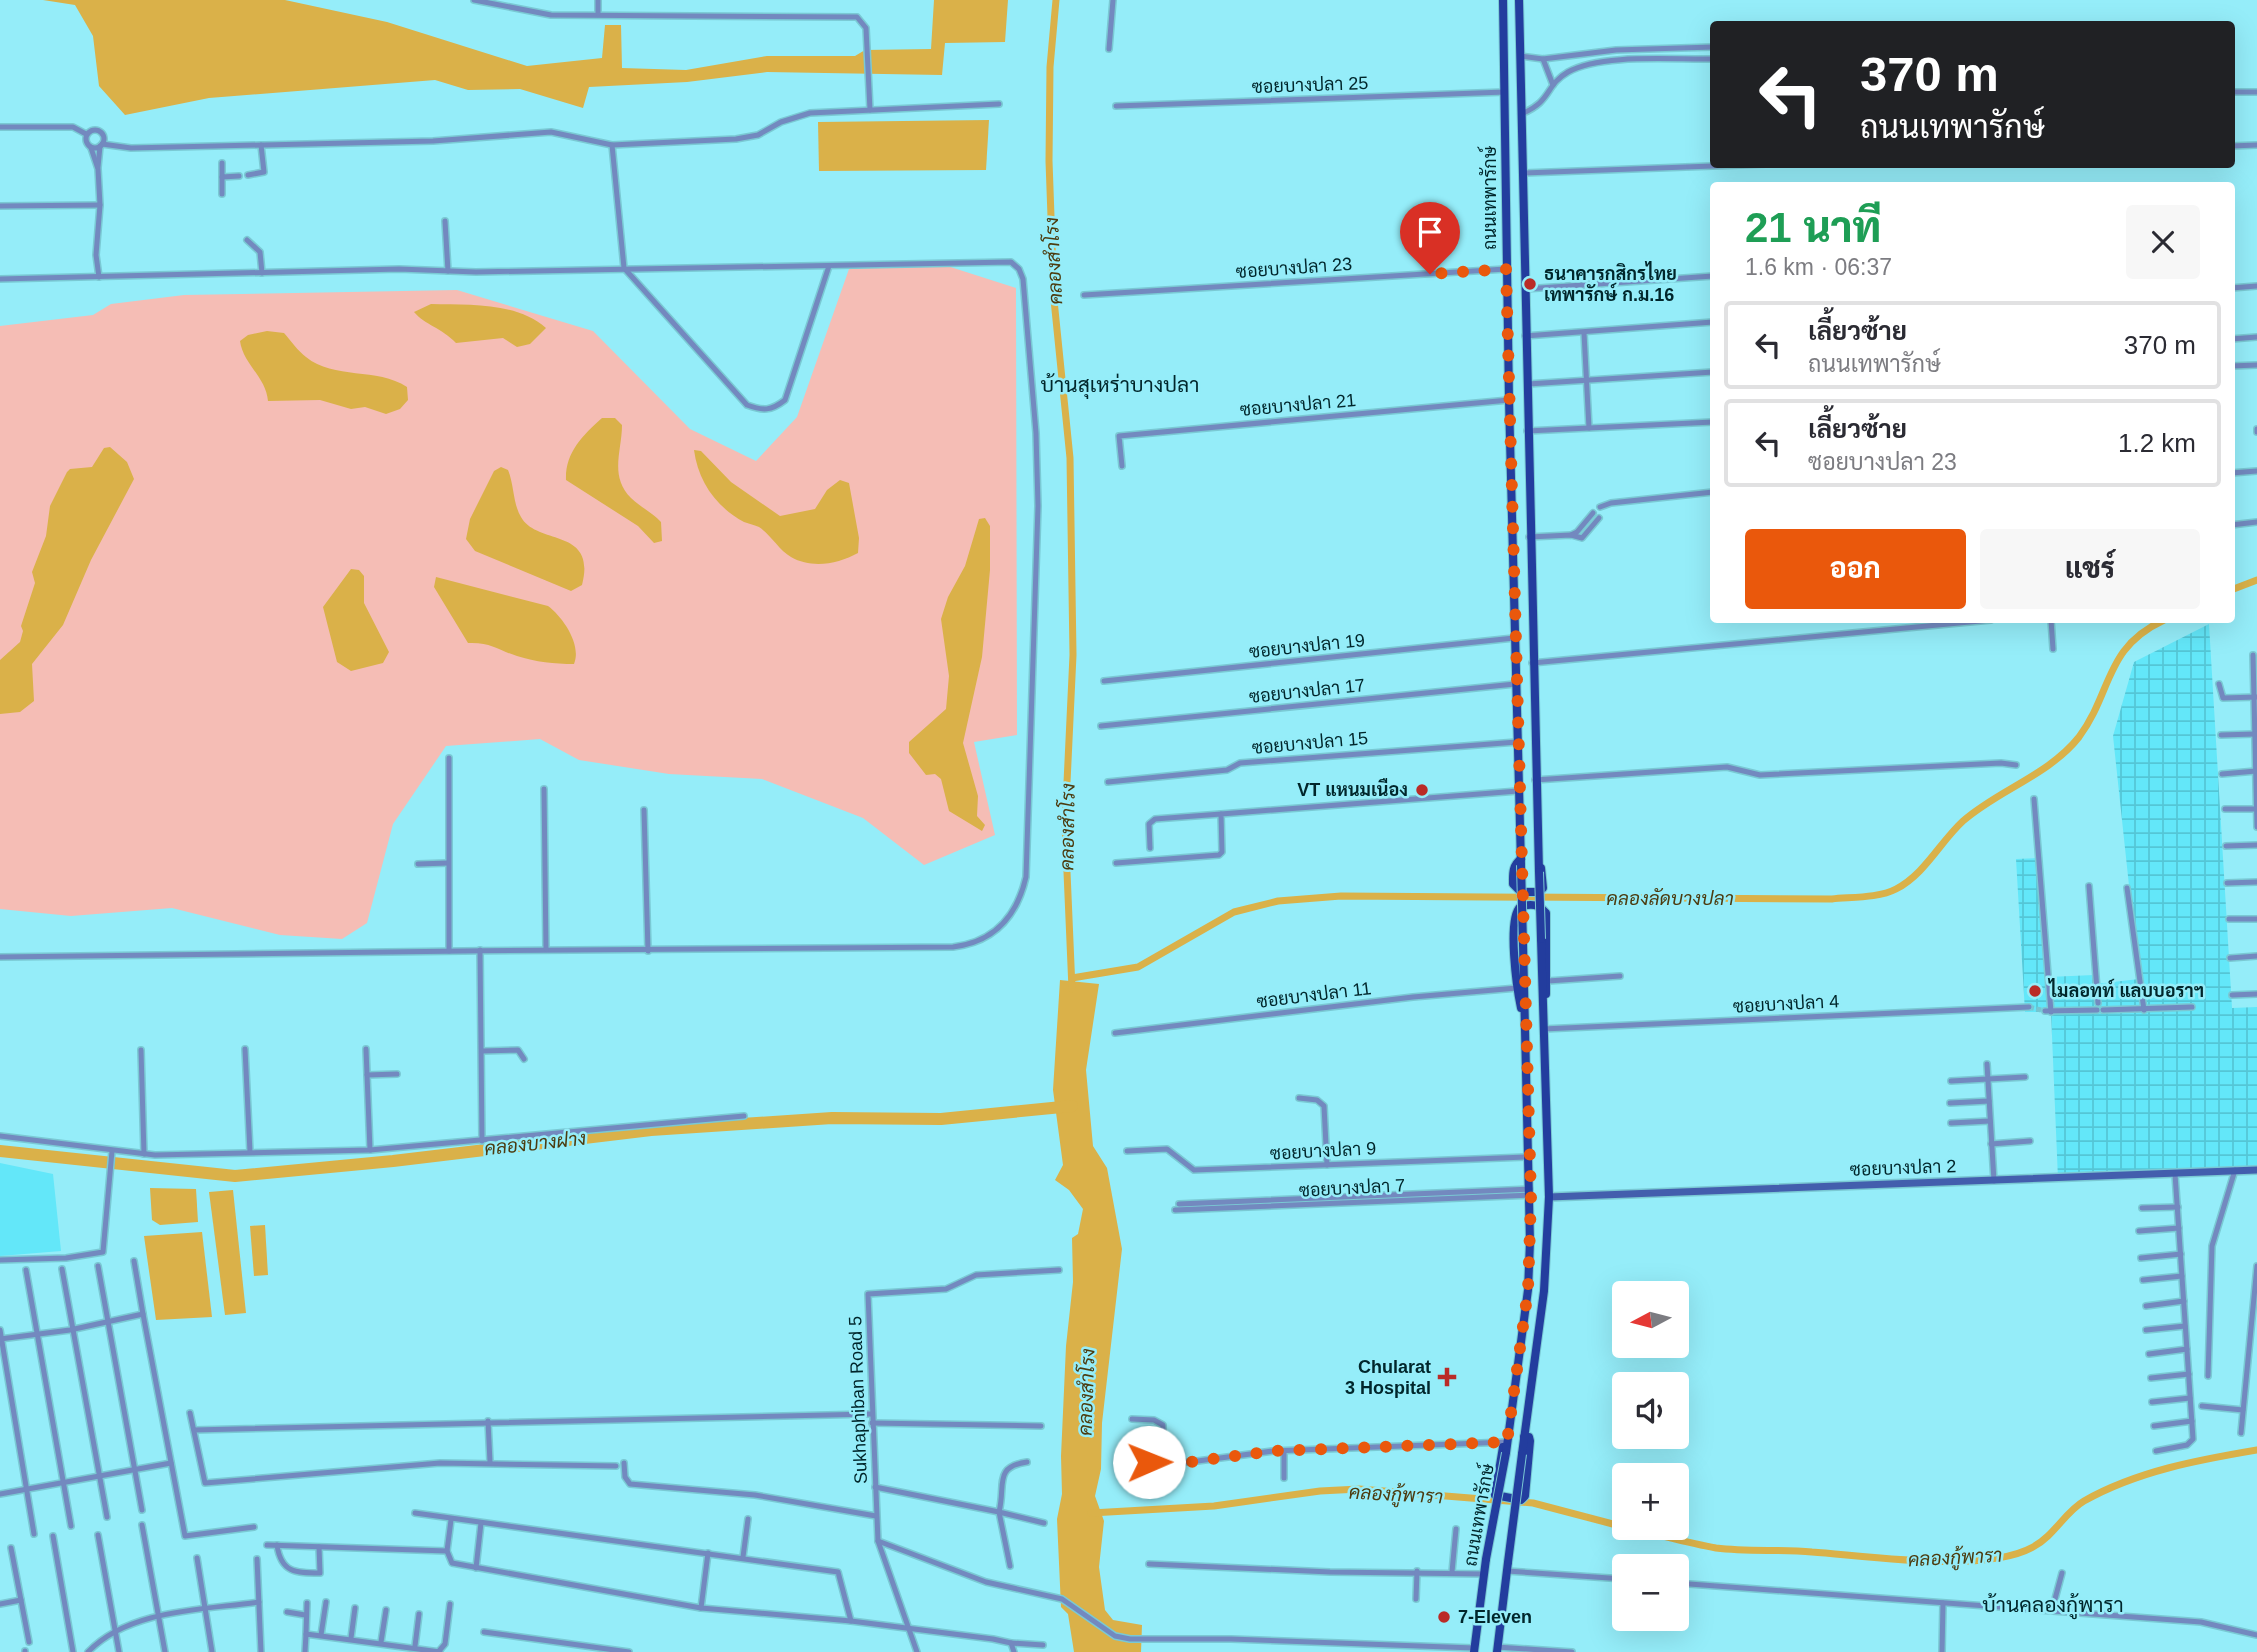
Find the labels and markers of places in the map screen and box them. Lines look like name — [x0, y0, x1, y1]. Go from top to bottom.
pin — [1400, 202, 1460, 274]
place label: ธนาคารกสิกรไทย เทพารักษ์ ก.ม.16 — [1544, 261, 1677, 305]
marker: ธนาคารกสิกรไทย เทพารักษ์ ก.ม.16 — [1522, 276, 1538, 292]
place label: VT แหนมเนือง — [1297, 778, 1408, 800]
marker: VT แหนมเนือง — [1414, 782, 1430, 798]
place label: ไมลอทท์ แลบบอราฯ — [2047, 978, 2204, 1001]
marker: ไมลอทท์ แลบบอราฯ — [2027, 983, 2043, 999]
place label: Chularat 3 Hospital — [1345, 1357, 1431, 1398]
marker: Chularat 3 Hospital — [1437, 1367, 1457, 1387]
place label: 7-Eleven — [1458, 1607, 1532, 1627]
marker: 7-Eleven — [1436, 1609, 1452, 1625]

